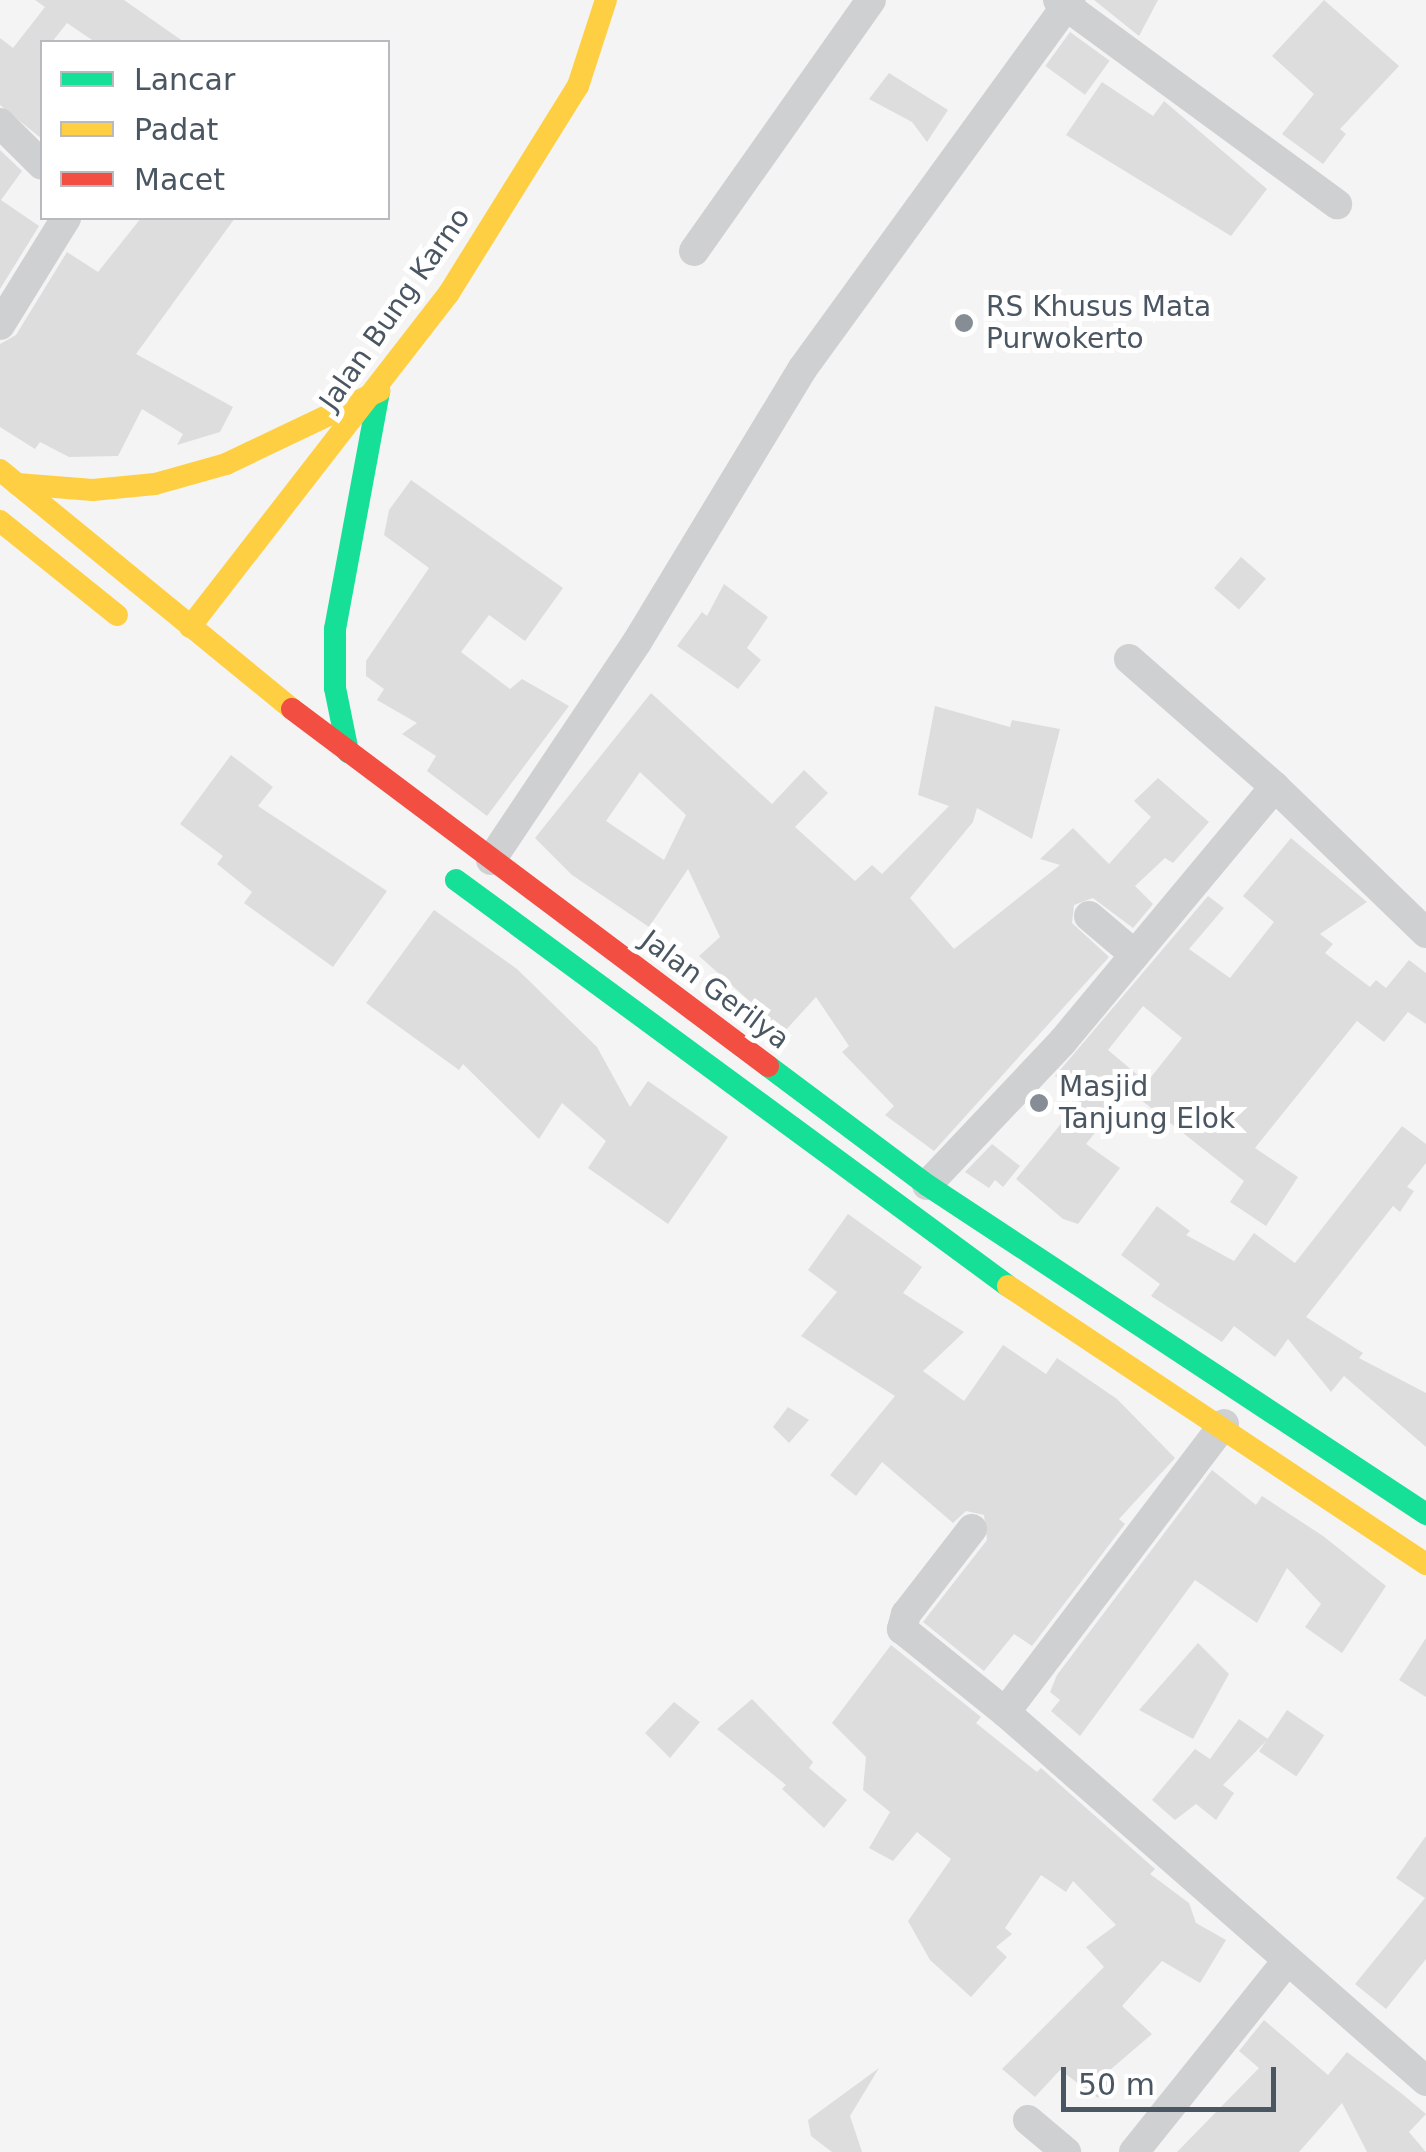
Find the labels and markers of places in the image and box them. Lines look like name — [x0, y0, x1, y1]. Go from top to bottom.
place label: RS Khusus Mata Purwokerto — [986, 290, 1211, 356]
marker: RS Khusus Mata Purwokerto — [951, 310, 977, 336]
place label: Masjid Tanjung Elok — [1059, 1070, 1235, 1136]
marker: Masjid Tanjung Elok — [1028, 1092, 1050, 1114]

